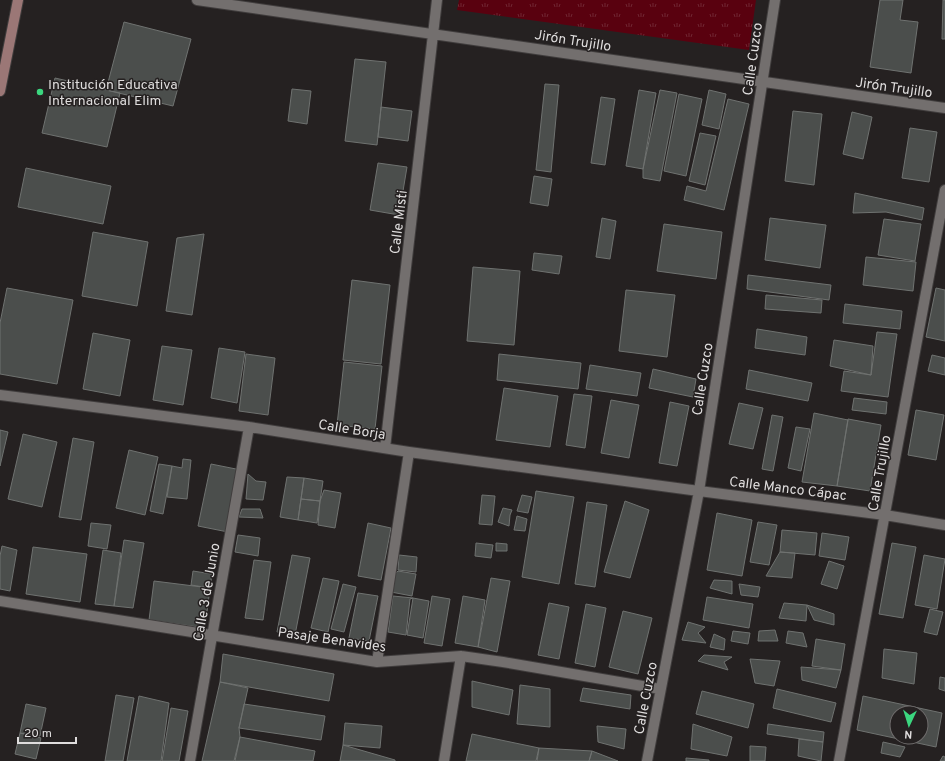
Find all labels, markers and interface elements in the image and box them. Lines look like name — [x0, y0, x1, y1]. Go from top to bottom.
street label: Calle Cuzco — [740, 22, 767, 97]
street label: Jirón Trujillo — [533, 27, 613, 56]
street label: Jirón Trujillo — [854, 75, 934, 102]
place label: Institución Educativa Internacional Elim — [48, 77, 178, 110]
marker: Institución Educativa Internacional Elim — [35, 87, 45, 97]
street label: Calle Misti — [387, 189, 412, 255]
street label: Calle Cuzco — [689, 341, 718, 417]
street label: Calle Borja — [317, 417, 387, 444]
street label: Calle Trujillo — [865, 434, 896, 513]
street label: Calle Manco Cápac — [728, 474, 848, 505]
street label: Calle 3 de Junio — [190, 541, 225, 643]
street label: Pasaje Benavides — [276, 624, 387, 657]
street label: Calle Cuzco — [631, 660, 662, 736]
north arrow — [889, 705, 929, 745]
scale bar — [18, 719, 76, 745]
text: 20 m — [24, 726, 52, 742]
text: N — [904, 727, 913, 741]

